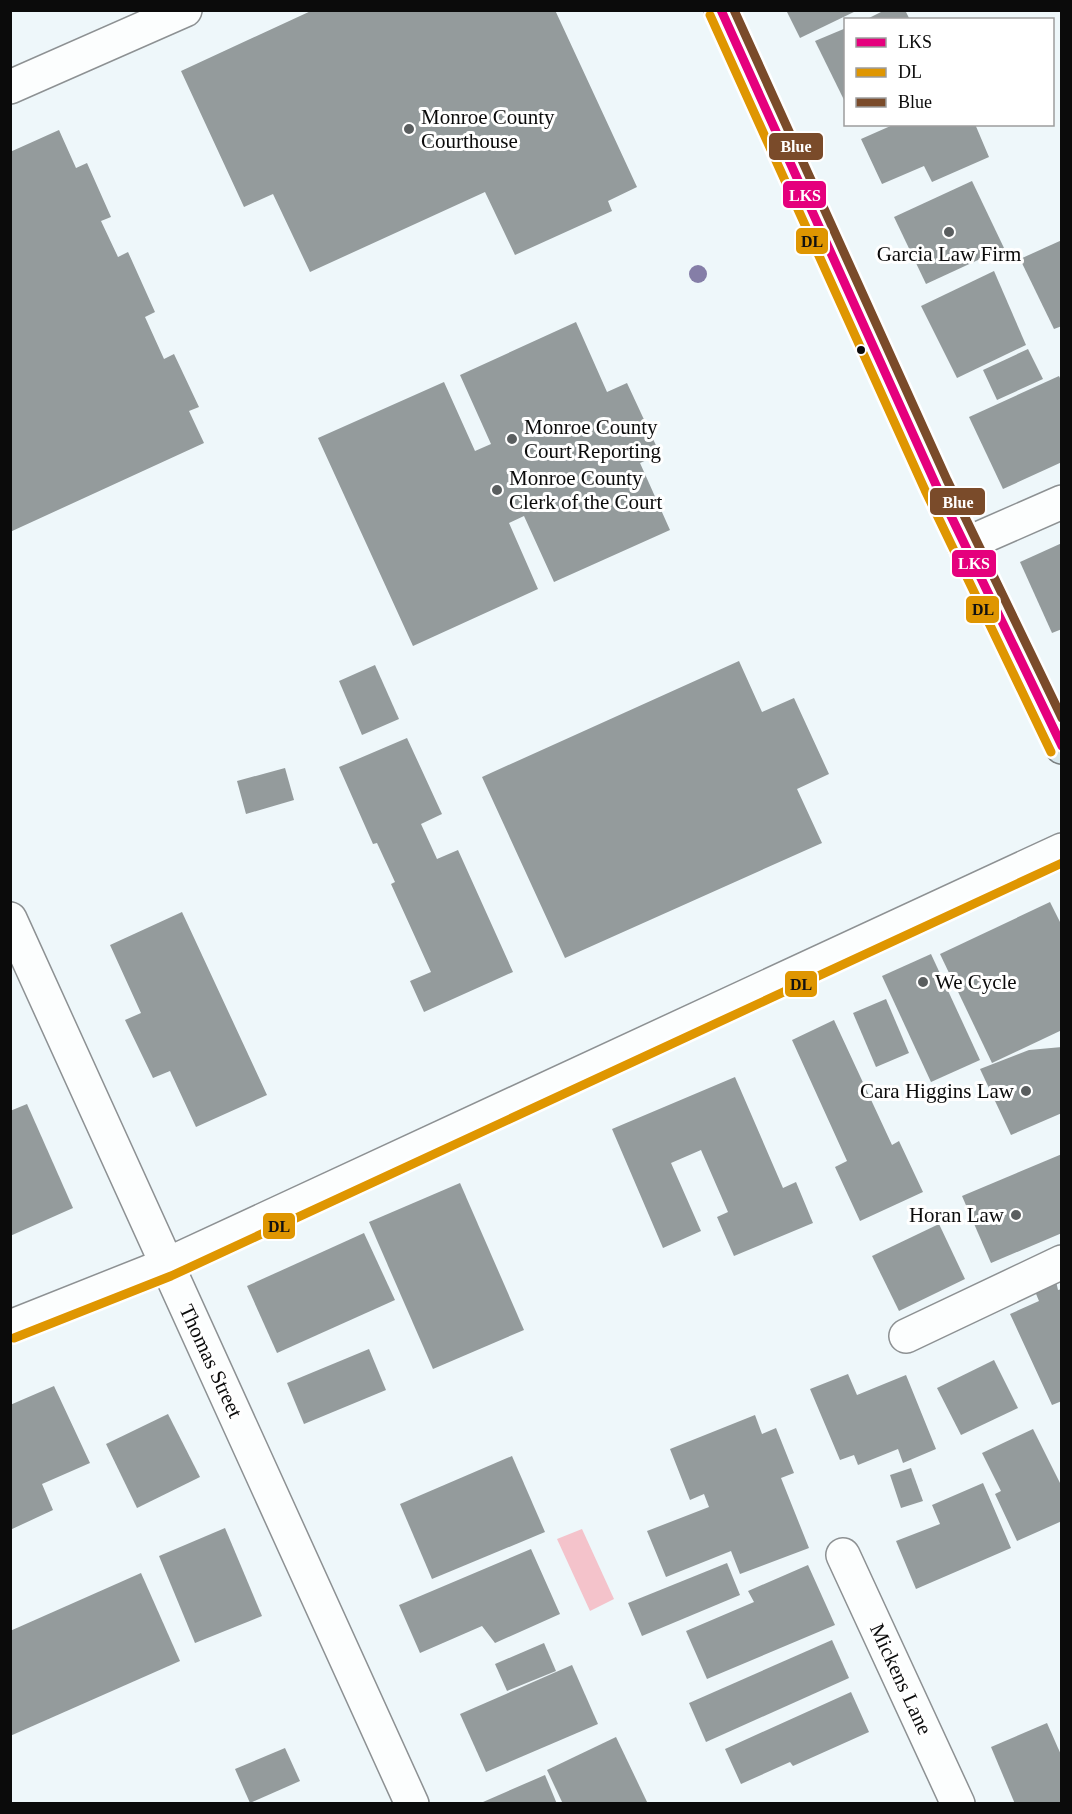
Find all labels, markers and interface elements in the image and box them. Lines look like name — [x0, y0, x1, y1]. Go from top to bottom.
legend — [844, 18, 1054, 126]
text: LKS — [898, 32, 932, 52]
text: DL — [898, 62, 922, 82]
text: Blue — [898, 92, 932, 112]
place label: Monroe County Courthouse — [421, 105, 555, 153]
marker: Monroe County Courthouse — [402, 122, 416, 136]
line badge: Blue — [768, 132, 824, 161]
text: Blue — [780, 138, 812, 155]
line badge: LKS — [782, 180, 827, 209]
text: LKS — [789, 187, 821, 204]
marker: Garcia Law Firm — [942, 225, 956, 239]
line badge: DL — [795, 227, 829, 255]
text: DL — [801, 233, 823, 250]
place label: Garcia Law Firm — [877, 242, 1021, 266]
unlabelled marker — [855, 344, 867, 356]
place label: Monroe County Court Reporting — [524, 415, 662, 463]
marker: Monroe County Court Reporting — [505, 432, 519, 446]
place label: Monroe County Clerk of the Court — [509, 466, 663, 514]
marker: Monroe County Clerk of the Court — [490, 483, 504, 497]
line badge: Blue — [929, 487, 986, 516]
text: Blue — [942, 494, 974, 511]
line badge: LKS — [951, 549, 997, 578]
text: LKS — [958, 555, 990, 572]
line badge: DL — [965, 595, 1000, 624]
text: DL — [972, 601, 994, 618]
line badge: DL — [784, 970, 818, 998]
place label: We Cycle — [935, 970, 1017, 994]
marker: We Cycle — [916, 975, 930, 989]
text: DL — [790, 976, 812, 993]
place label: Cara Higgins Law — [860, 1079, 1015, 1103]
marker: Cara Higgins Law — [1019, 1084, 1033, 1098]
place label: Horan Law — [909, 1203, 1005, 1227]
marker: Horan Law — [1009, 1208, 1023, 1222]
line badge: DL — [262, 1212, 296, 1240]
text: DL — [268, 1218, 290, 1235]
street label: Thomas Street — [174, 1301, 248, 1421]
street label: Mickens Lane — [865, 1620, 937, 1738]

